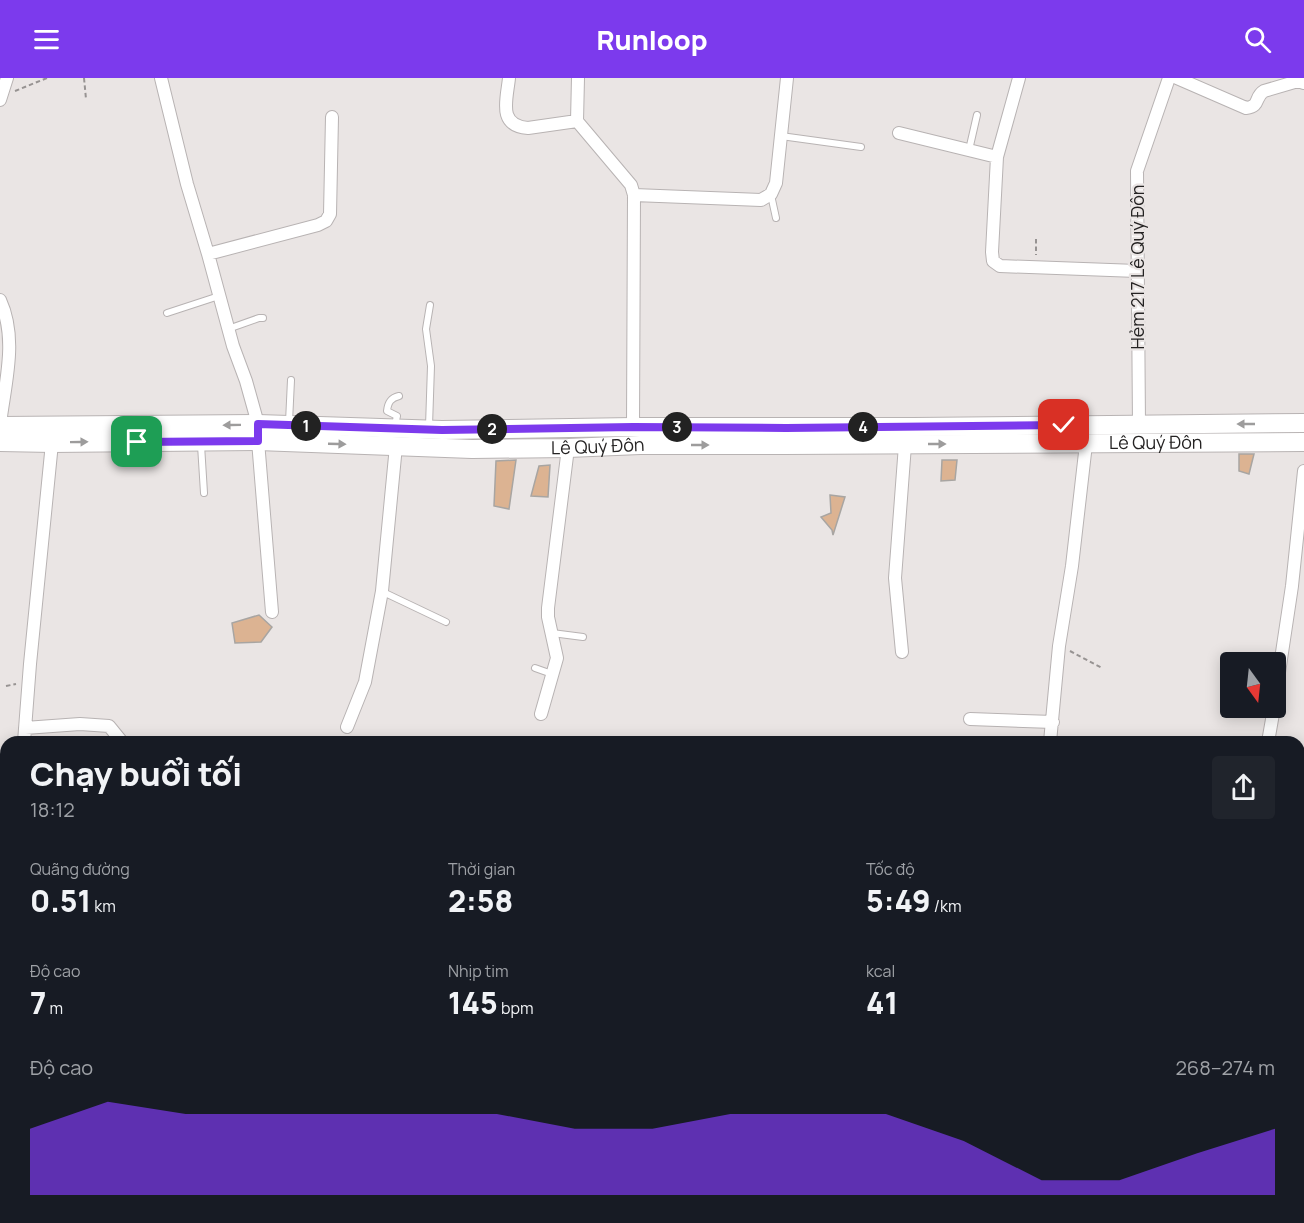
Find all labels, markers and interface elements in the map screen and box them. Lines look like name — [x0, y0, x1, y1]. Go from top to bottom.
text: Runloop — [596, 21, 708, 58]
icon: menu — [30, 23, 63, 56]
icon: search — [1241, 23, 1274, 56]
street label: Hẻm 217 Lê Quý Đôn — [1125, 184, 1149, 350]
pin — [1038, 399, 1089, 450]
icon: check — [1047, 408, 1080, 441]
pin: 1 — [291, 411, 321, 441]
pin: 3 — [662, 412, 692, 442]
pin: 4 — [848, 412, 878, 442]
pin: 2 — [477, 414, 507, 444]
text: 1 — [302, 415, 310, 437]
pin — [111, 416, 162, 467]
text: 3 — [672, 416, 682, 438]
text: 4 — [858, 416, 868, 438]
text: 2 — [487, 418, 497, 440]
one-way arrow — [1236, 419, 1255, 429]
one-way arrow — [222, 420, 241, 430]
icon: arrive — [120, 425, 153, 458]
street label: Lê Quý Đôn — [1109, 430, 1203, 454]
street label: Lê Quý Đôn — [551, 432, 645, 459]
one-way arrow — [70, 438, 89, 447]
one-way arrow — [328, 439, 347, 449]
one-way arrow — [928, 439, 947, 449]
one-way arrow — [691, 440, 710, 450]
north arrow — [1220, 652, 1286, 718]
map controls — [1220, 652, 1286, 718]
text: Chạy buổi tối — [30, 751, 242, 796]
button: share — [1212, 756, 1275, 819]
text: 18:12 — [30, 796, 75, 823]
text: Quãng đường — [30, 858, 130, 880]
text: Thời gian — [448, 858, 515, 880]
text: Tốc độ — [866, 858, 915, 880]
text: 0.51 — [30, 880, 91, 921]
text: 2:58 — [448, 880, 513, 921]
text: 5:49 — [866, 880, 931, 921]
text: km — [91, 895, 116, 917]
text: /km — [931, 895, 962, 917]
text: Độ cao — [30, 960, 80, 982]
text: Nhịp tim — [448, 960, 509, 982]
text: kcal — [866, 960, 895, 982]
text: 7 — [30, 982, 46, 1023]
text: 145 — [448, 982, 498, 1023]
text: 41 — [866, 982, 898, 1023]
text: m — [46, 997, 63, 1019]
text: bpm — [498, 997, 533, 1019]
text: Độ cao — [30, 1054, 93, 1081]
text: 268–274 m — [1175, 1054, 1275, 1081]

